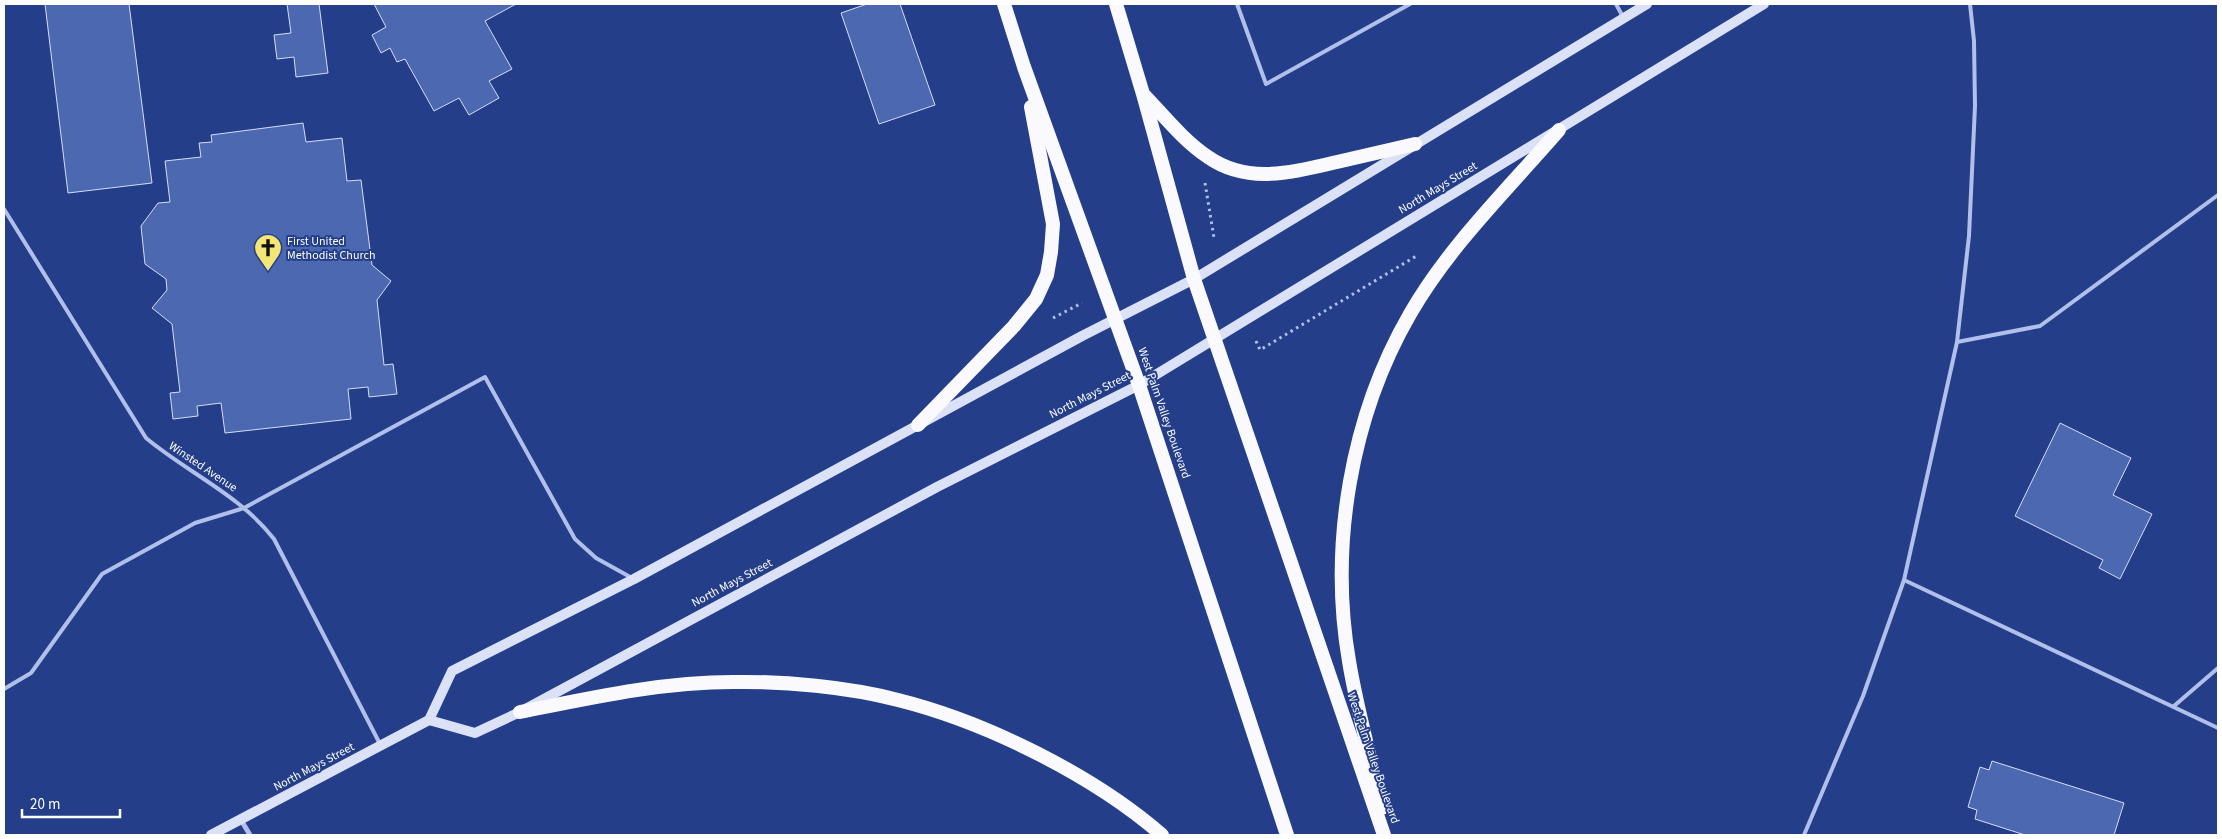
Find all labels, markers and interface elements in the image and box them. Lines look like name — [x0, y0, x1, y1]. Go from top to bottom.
street label: North Mays Street — [1395, 158, 1481, 218]
church icon: First United Methodist Church — [253, 233, 283, 272]
place label: First United Methodist Church — [287, 233, 375, 264]
street label: West Palm Valley Boulevard — [1134, 345, 1194, 481]
street label: North Mays Street — [1046, 367, 1134, 423]
street label: Winsted Avenue — [165, 438, 241, 496]
street label: North Mays Street — [689, 555, 775, 611]
street label: West Palm Valley Boulevard — [1343, 690, 1403, 826]
street label: North Mays Street — [271, 739, 357, 795]
scale bar — [22, 786, 120, 818]
text: 20 m — [30, 794, 60, 815]

